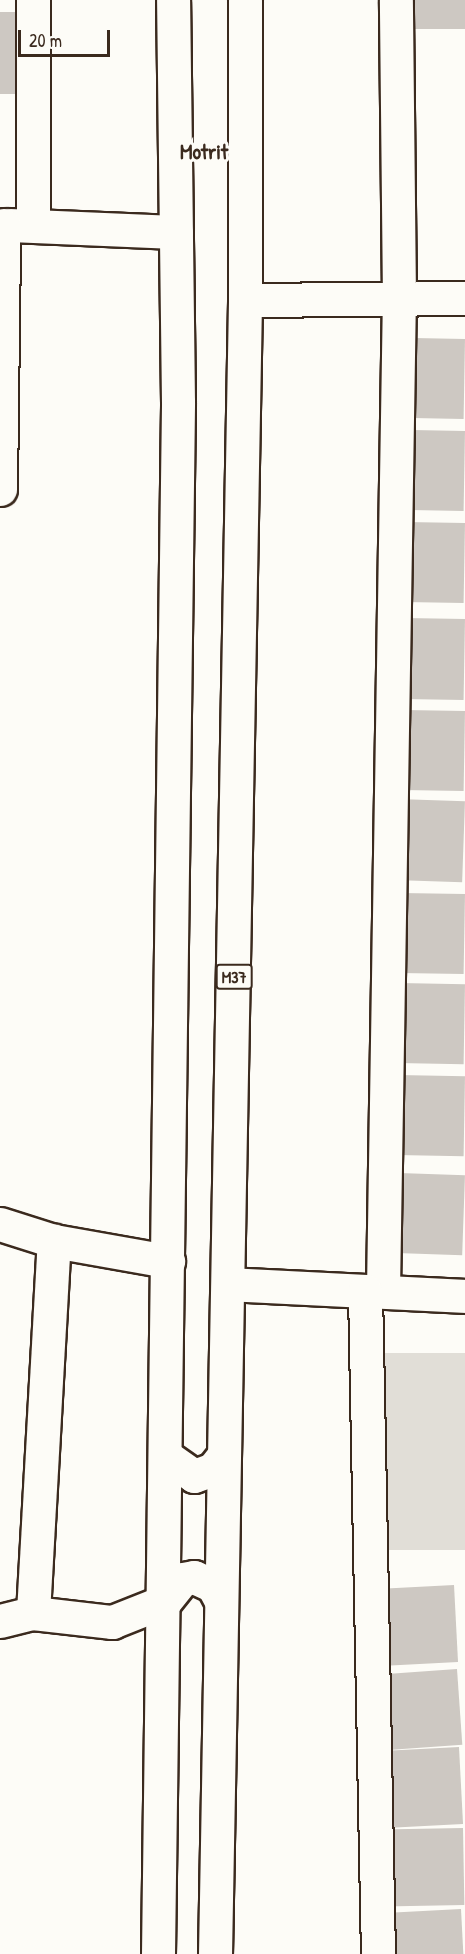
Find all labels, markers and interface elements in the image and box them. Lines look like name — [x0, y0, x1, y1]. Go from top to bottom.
scale bar — [21, 18, 112, 56]
text: 20 m — [29, 28, 62, 53]
district label: Motrit — [180, 139, 228, 165]
road number: M37 — [214, 964, 254, 990]

